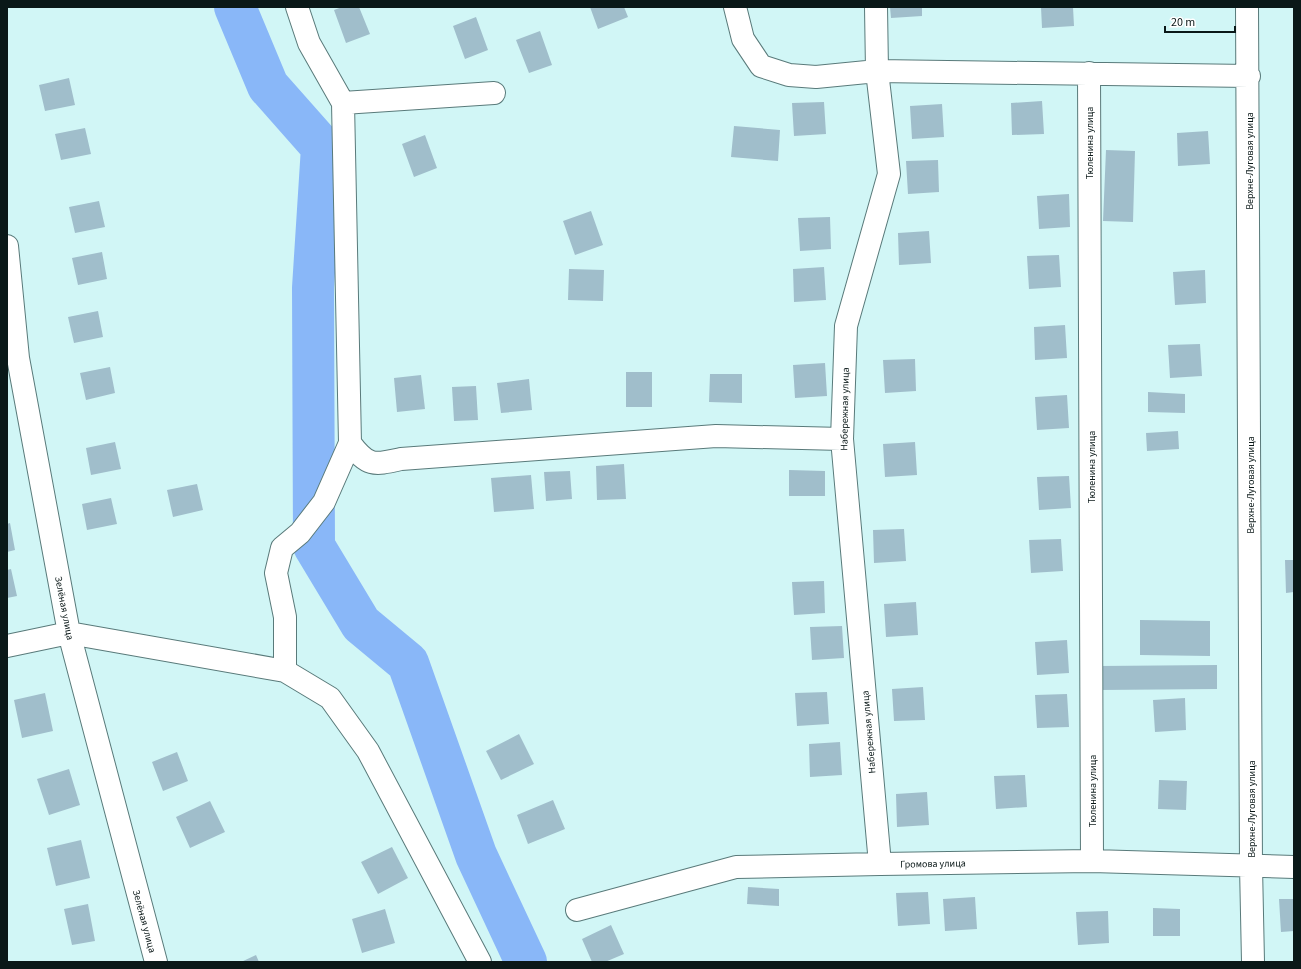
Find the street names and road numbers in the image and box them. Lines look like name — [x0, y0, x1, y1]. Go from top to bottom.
street label: Тюленина улица — [1083, 107, 1097, 179]
street label: Верхне-Луговая улица — [1243, 112, 1257, 210]
street label: Набережная улица — [837, 367, 853, 451]
street label: Тюленина улица — [1085, 431, 1099, 503]
street label: Верхне-Луговая улица — [1244, 436, 1258, 534]
street label: Зелёная улица — [51, 575, 77, 641]
street label: Набережная улица — [858, 690, 880, 774]
street label: Тюленина улица — [1086, 755, 1100, 827]
street label: Верхне-Луговая улица — [1245, 760, 1259, 858]
street label: Громова улица — [900, 856, 966, 872]
street label: Зелёная улица — [129, 888, 159, 954]

